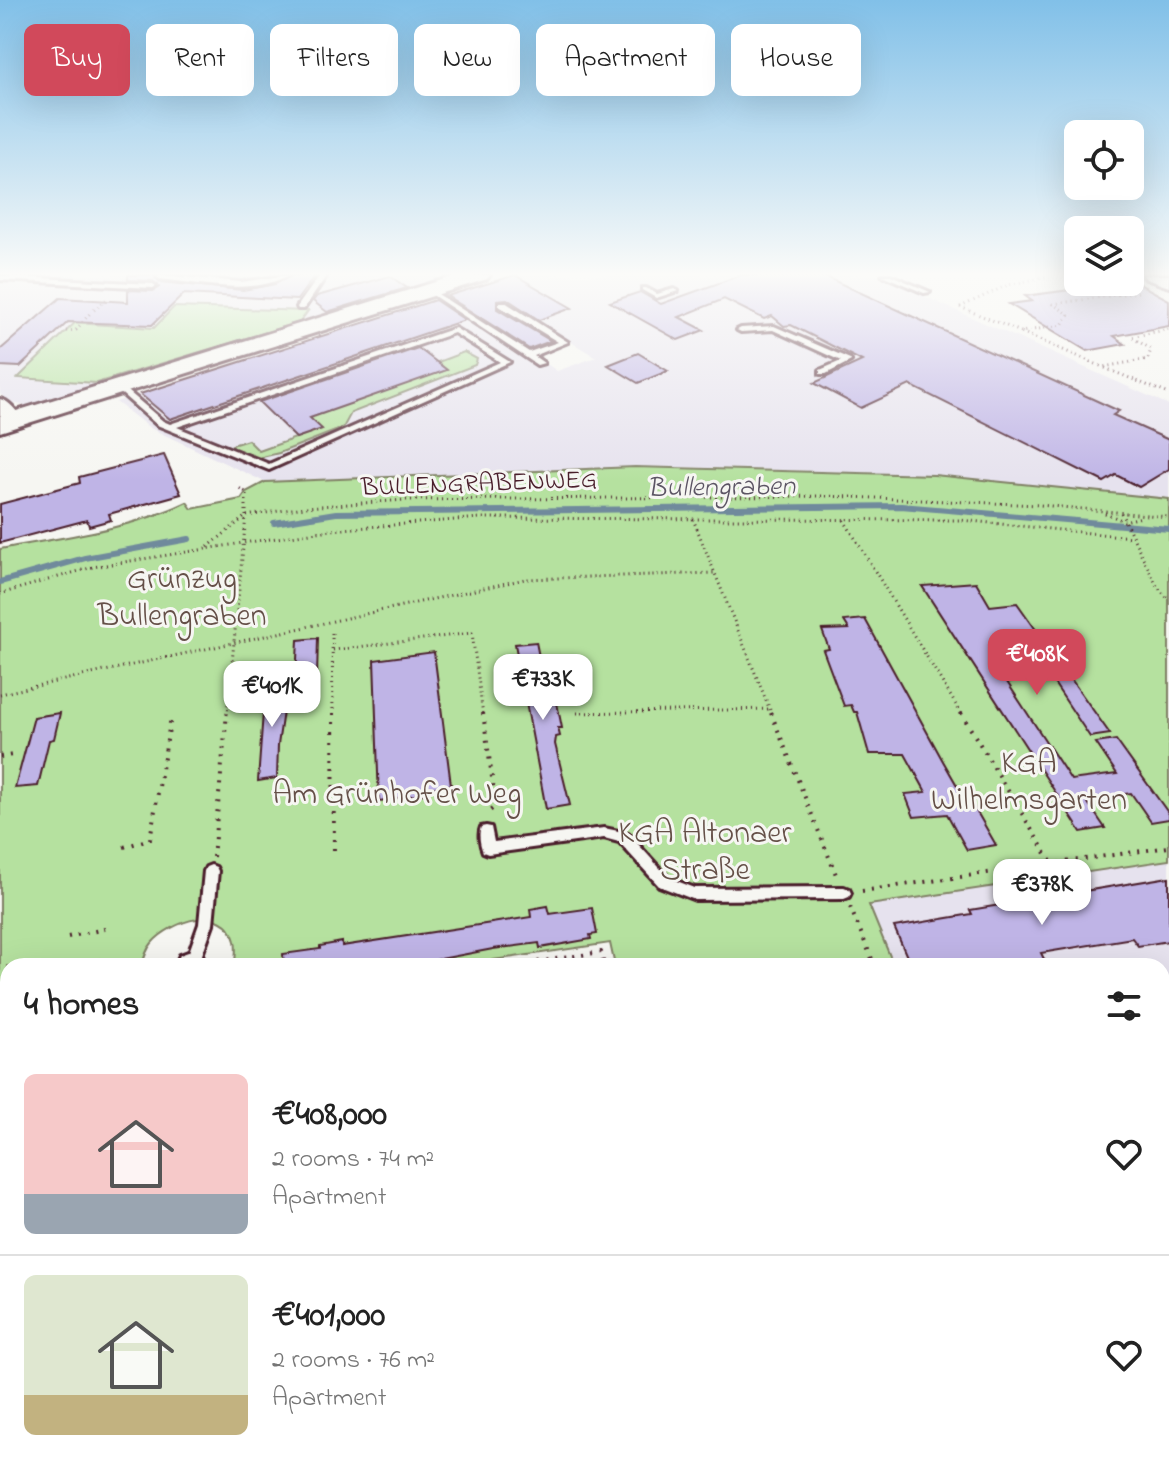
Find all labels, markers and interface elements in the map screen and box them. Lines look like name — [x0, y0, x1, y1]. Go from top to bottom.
chip: Buy — [24, 24, 130, 96]
chip: Rent — [146, 24, 254, 96]
chip: Filters — [270, 24, 398, 96]
chip: New — [414, 24, 520, 96]
chip: Apartment — [536, 24, 715, 96]
chip: House — [731, 24, 861, 96]
map controls — [1064, 120, 1144, 296]
button: locate — [1064, 120, 1144, 200]
button: layers — [1064, 216, 1144, 296]
street label: BULLENGRABENWEG — [359, 462, 598, 508]
water label: Bullengraben — [647, 467, 797, 510]
park label: Grünzug Bullengraben — [96, 557, 267, 641]
pin: €408K — [981, 629, 1093, 697]
text: €408K — [1006, 636, 1068, 674]
pin: €733K — [487, 654, 599, 722]
pin: €401K — [216, 661, 328, 729]
text: €733K — [512, 661, 574, 699]
text: €401K — [242, 668, 302, 706]
park label: KGA Wilhelmsgarten — [931, 741, 1127, 825]
park label: Am Grünhofer Weg — [273, 772, 522, 819]
park label: KGA Altonaer Straße — [618, 811, 792, 895]
pin: €378K — [986, 859, 1098, 927]
text: €378K — [1011, 866, 1073, 904]
text: 4 homes — [24, 981, 139, 1031]
icon: filters — [1102, 984, 1146, 1028]
text: €408,000 — [272, 1091, 387, 1141]
icon: home — [88, 1106, 184, 1202]
icon: heart — [1102, 1132, 1146, 1176]
text: 2 rooms · 74 m² — [272, 1141, 434, 1179]
text: Apartment — [272, 1179, 386, 1217]
text: €401,000 — [272, 1292, 385, 1342]
icon: home — [88, 1307, 184, 1403]
icon: heart — [1102, 1333, 1146, 1377]
text: 2 rooms · 76 m² — [272, 1342, 435, 1380]
text: Apartment — [272, 1380, 386, 1418]

